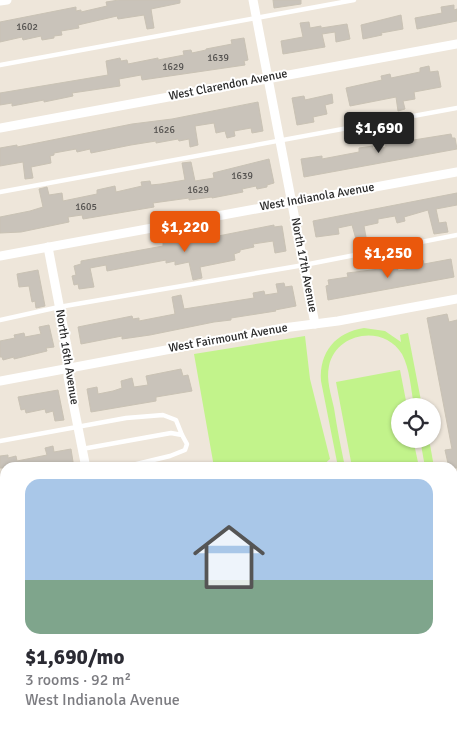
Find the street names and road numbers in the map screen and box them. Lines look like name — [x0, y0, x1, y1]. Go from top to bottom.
street label: West Clarendon Avenue — [167, 66, 289, 104]
street label: West Indianola Avenue — [259, 180, 375, 214]
street label: North 17th Avenue — [287, 216, 321, 314]
street label: North 16th Avenue — [52, 308, 82, 406]
street label: West Fairmount Avenue — [167, 320, 289, 356]

